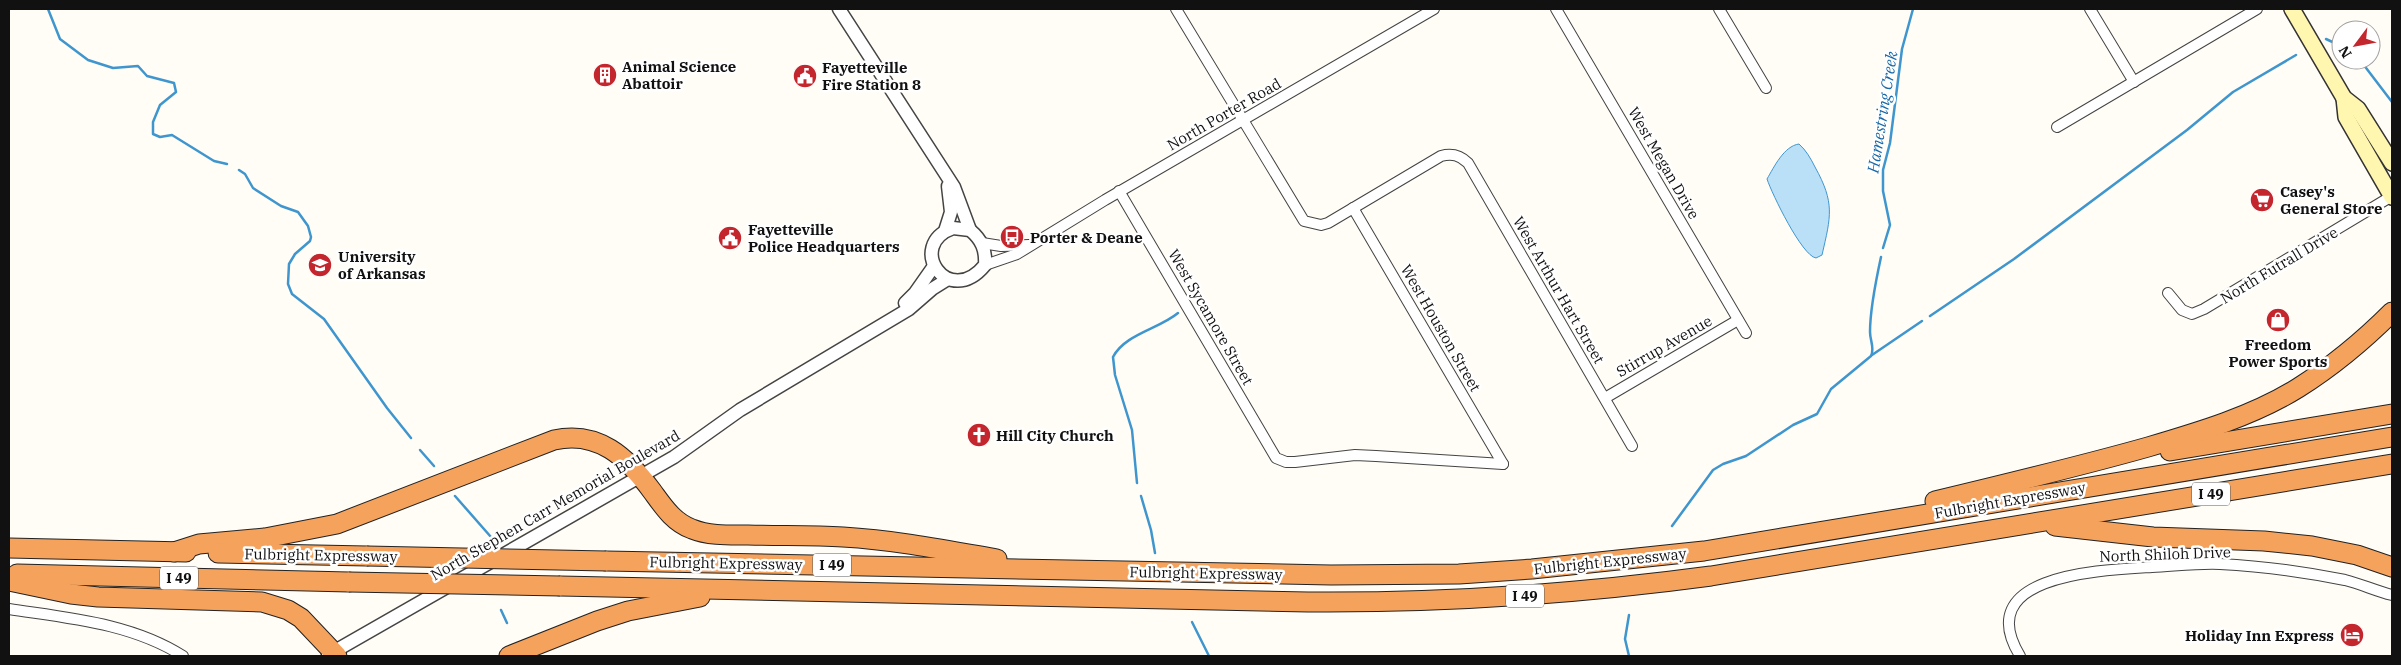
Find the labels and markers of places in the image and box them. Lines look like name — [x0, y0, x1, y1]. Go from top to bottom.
place label: Animal Science Abattoir — [622, 57, 736, 93]
place label: Fayetteville Fire Station 8 — [822, 58, 921, 94]
building icon: Animal Science Abattoir — [592, 62, 618, 88]
public building icon: Fayetteville Fire Station 8 — [792, 63, 818, 89]
place label: Casey's General Store — [2280, 182, 2383, 218]
supermarket icon: Casey's General Store — [2249, 187, 2275, 213]
place label: Fayetteville Police Headquarters — [748, 220, 900, 256]
bus stop icon: Porter & Deane — [999, 224, 1025, 250]
public building icon: Fayetteville Police Headquarters — [717, 225, 743, 251]
place label: Porter & Deane — [1030, 228, 1143, 247]
place label: University of Arkansas — [338, 247, 426, 283]
school or university icon: University of Arkansas — [307, 252, 333, 278]
shop icon: Freedom Power Sports — [2265, 307, 2291, 333]
place label: Freedom Power Sports — [2229, 335, 2327, 371]
church icon: Hill City Church — [966, 422, 992, 448]
place label: Hill City Church — [996, 426, 1114, 445]
hotel icon: Holiday Inn Express — [2339, 622, 2365, 648]
place label: Holiday Inn Express — [2185, 626, 2334, 645]

